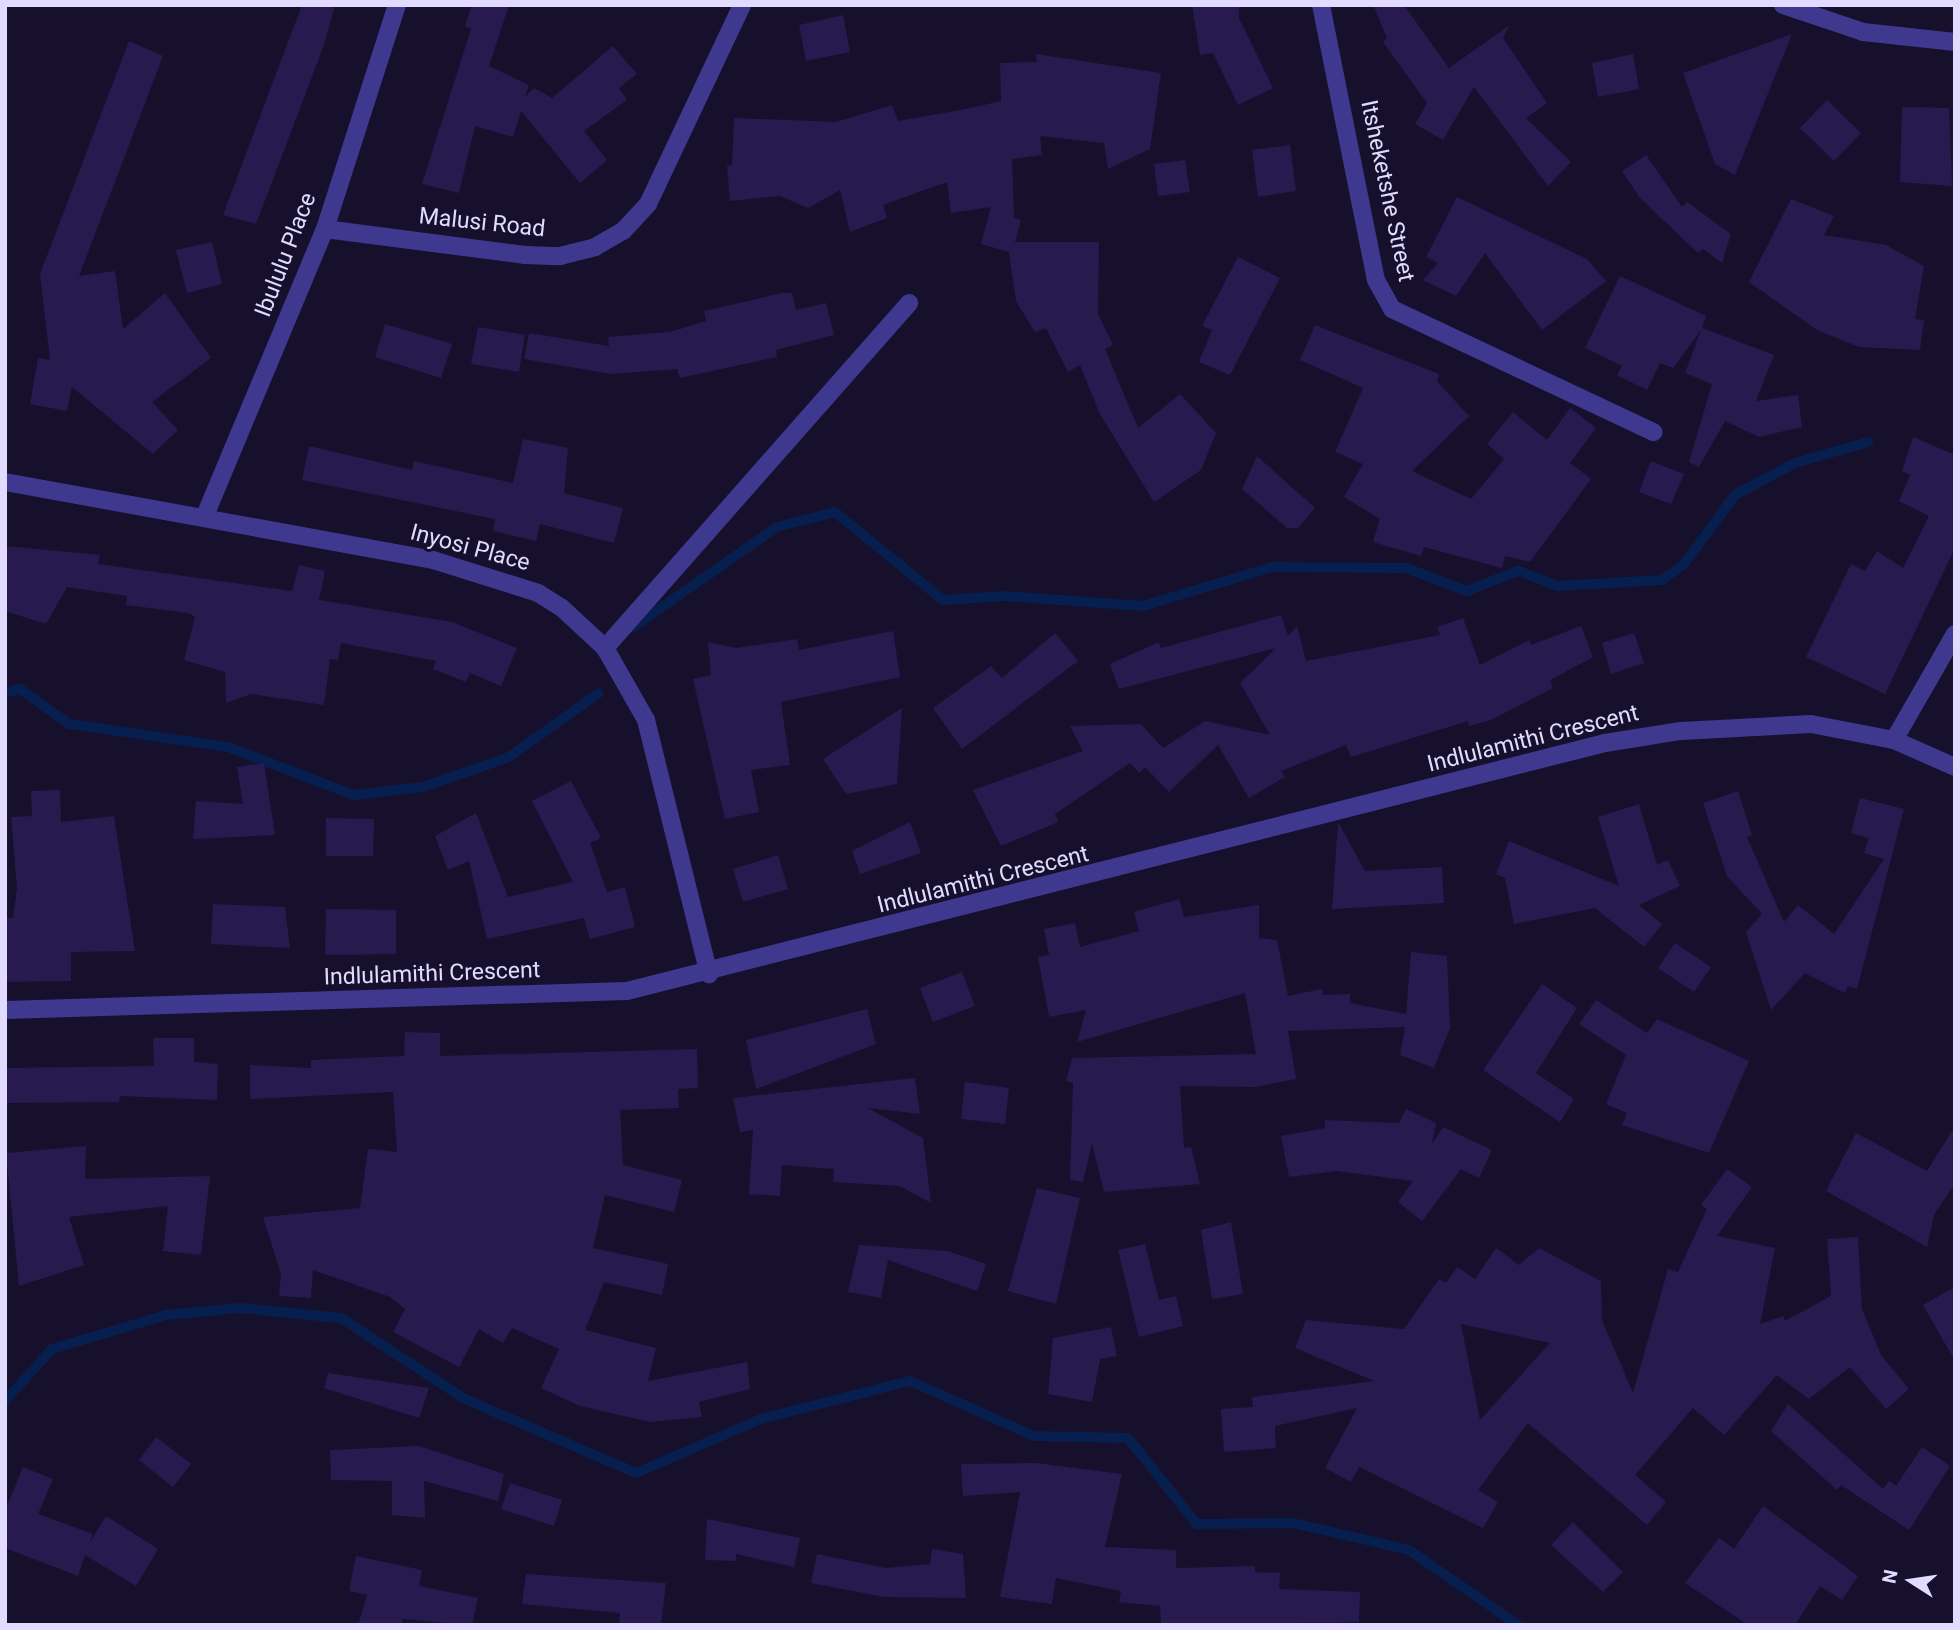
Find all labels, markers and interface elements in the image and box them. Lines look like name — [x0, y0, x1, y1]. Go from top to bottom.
street label: Itsheketshe Street — [1354, 98, 1420, 284]
street label: Ibululu Place — [250, 189, 322, 321]
street label: Malusi Road — [418, 203, 546, 243]
street label: Inyosi Place — [407, 519, 533, 577]
street label: Indlulamithi Crescent — [1425, 699, 1641, 779]
street label: Indlulamithi Crescent — [875, 840, 1091, 920]
street label: Indlulamithi Crescent — [323, 956, 541, 992]
north arrow — [1876, 1546, 1946, 1616]
text: N — [1877, 1568, 1903, 1585]

